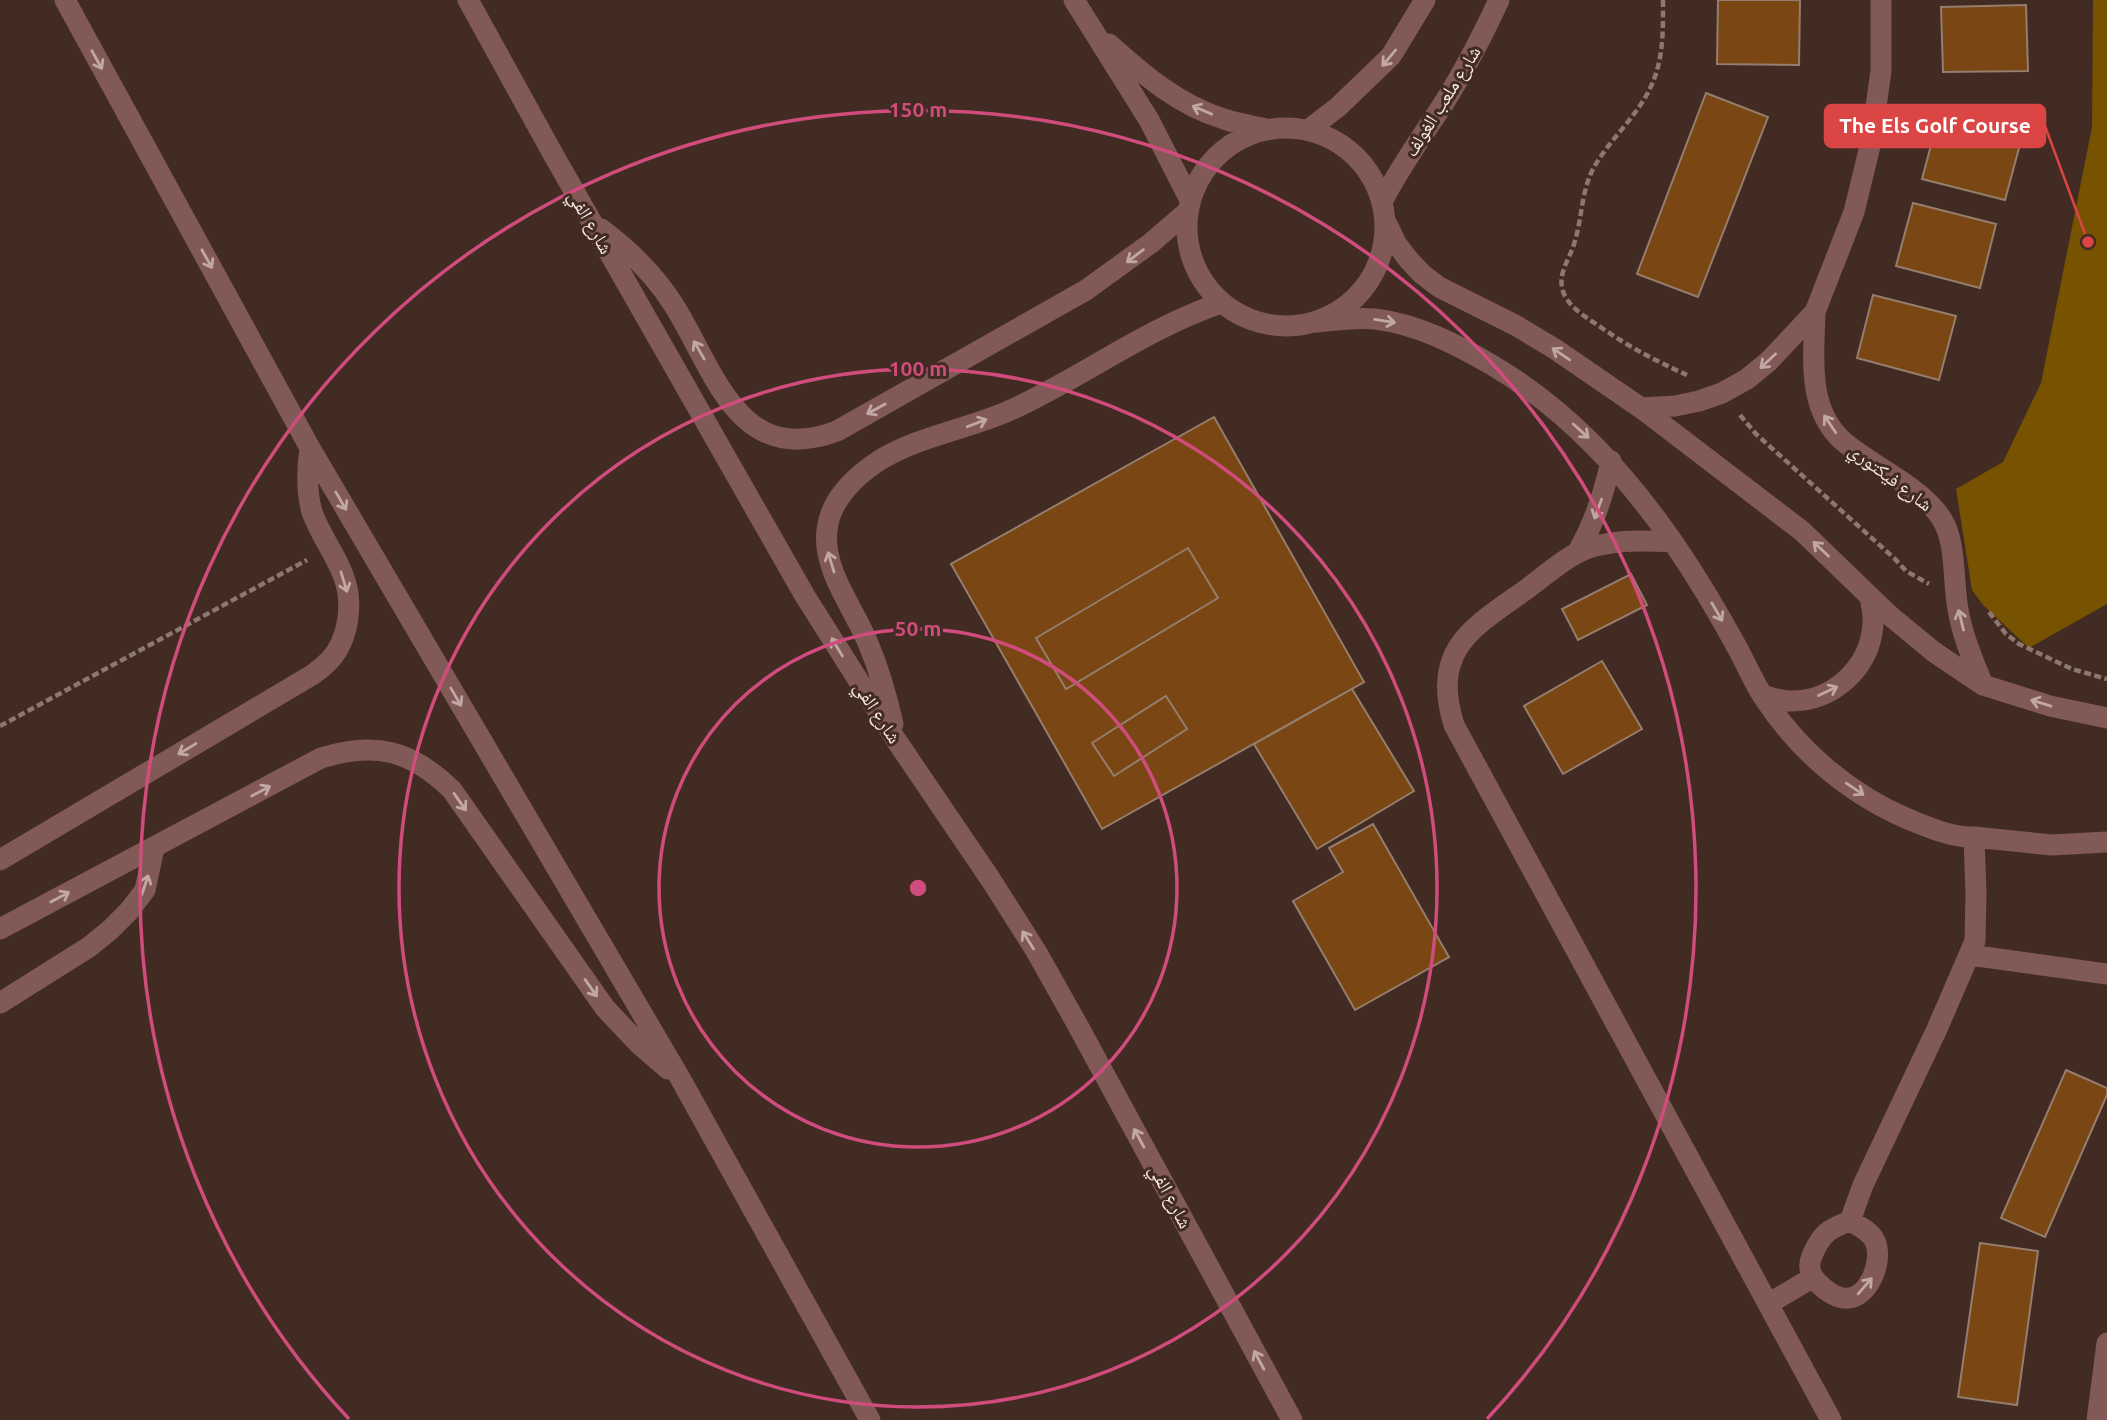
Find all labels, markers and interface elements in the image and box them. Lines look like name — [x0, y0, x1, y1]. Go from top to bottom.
street label: شارع ملعب الغولف — [1399, 42, 1486, 161]
one-way arrow — [1381, 48, 1397, 66]
one-way arrow — [91, 49, 105, 70]
text: 150 m — [889, 97, 947, 121]
one-way arrow — [1191, 103, 1213, 116]
callout: The Els Golf Course — [1825, 105, 2045, 147]
text: The Els Golf Course — [1839, 113, 2031, 137]
street label: شارع الفي — [560, 186, 618, 260]
one-way arrow — [1126, 248, 1145, 263]
one-way arrow — [200, 249, 214, 269]
one-way arrow — [1373, 315, 1395, 328]
one-way arrow — [692, 340, 706, 360]
one-way arrow — [1552, 347, 1572, 361]
one-way arrow — [1759, 353, 1777, 369]
text: 100 m — [889, 356, 947, 380]
one-way arrow — [867, 402, 887, 416]
one-way arrow — [1823, 415, 1838, 434]
one-way arrow — [966, 416, 988, 429]
one-way arrow — [1571, 423, 1589, 439]
street label: شارع فيكتوري — [1842, 438, 1937, 519]
one-way arrow — [335, 490, 348, 511]
one-way arrow — [1591, 497, 1603, 519]
one-way arrow — [1812, 541, 1830, 557]
one-way arrow — [824, 551, 837, 573]
one-way arrow — [339, 570, 352, 592]
one-way arrow — [1710, 602, 1724, 622]
one-way arrow — [1954, 609, 1967, 632]
text: 50 m — [895, 616, 941, 640]
one-way arrow — [829, 638, 844, 657]
street label: شارع الفي — [846, 677, 906, 750]
one-way arrow — [1817, 684, 1838, 698]
one-way arrow — [450, 687, 464, 707]
one-way arrow — [2030, 696, 2052, 709]
one-way arrow — [178, 743, 198, 757]
one-way arrow — [1844, 782, 1864, 796]
one-way arrow — [251, 783, 271, 797]
one-way arrow — [453, 792, 467, 811]
one-way arrow — [140, 874, 152, 896]
centre of rings — [906, 876, 930, 900]
one-way arrow — [50, 890, 70, 904]
one-way arrow — [1021, 930, 1035, 950]
one-way arrow — [584, 978, 599, 997]
one-way arrow — [1132, 1129, 1146, 1149]
street label: شارع الفي — [1141, 1160, 1197, 1234]
one-way arrow — [1856, 1277, 1872, 1295]
one-way arrow — [1252, 1350, 1265, 1371]

